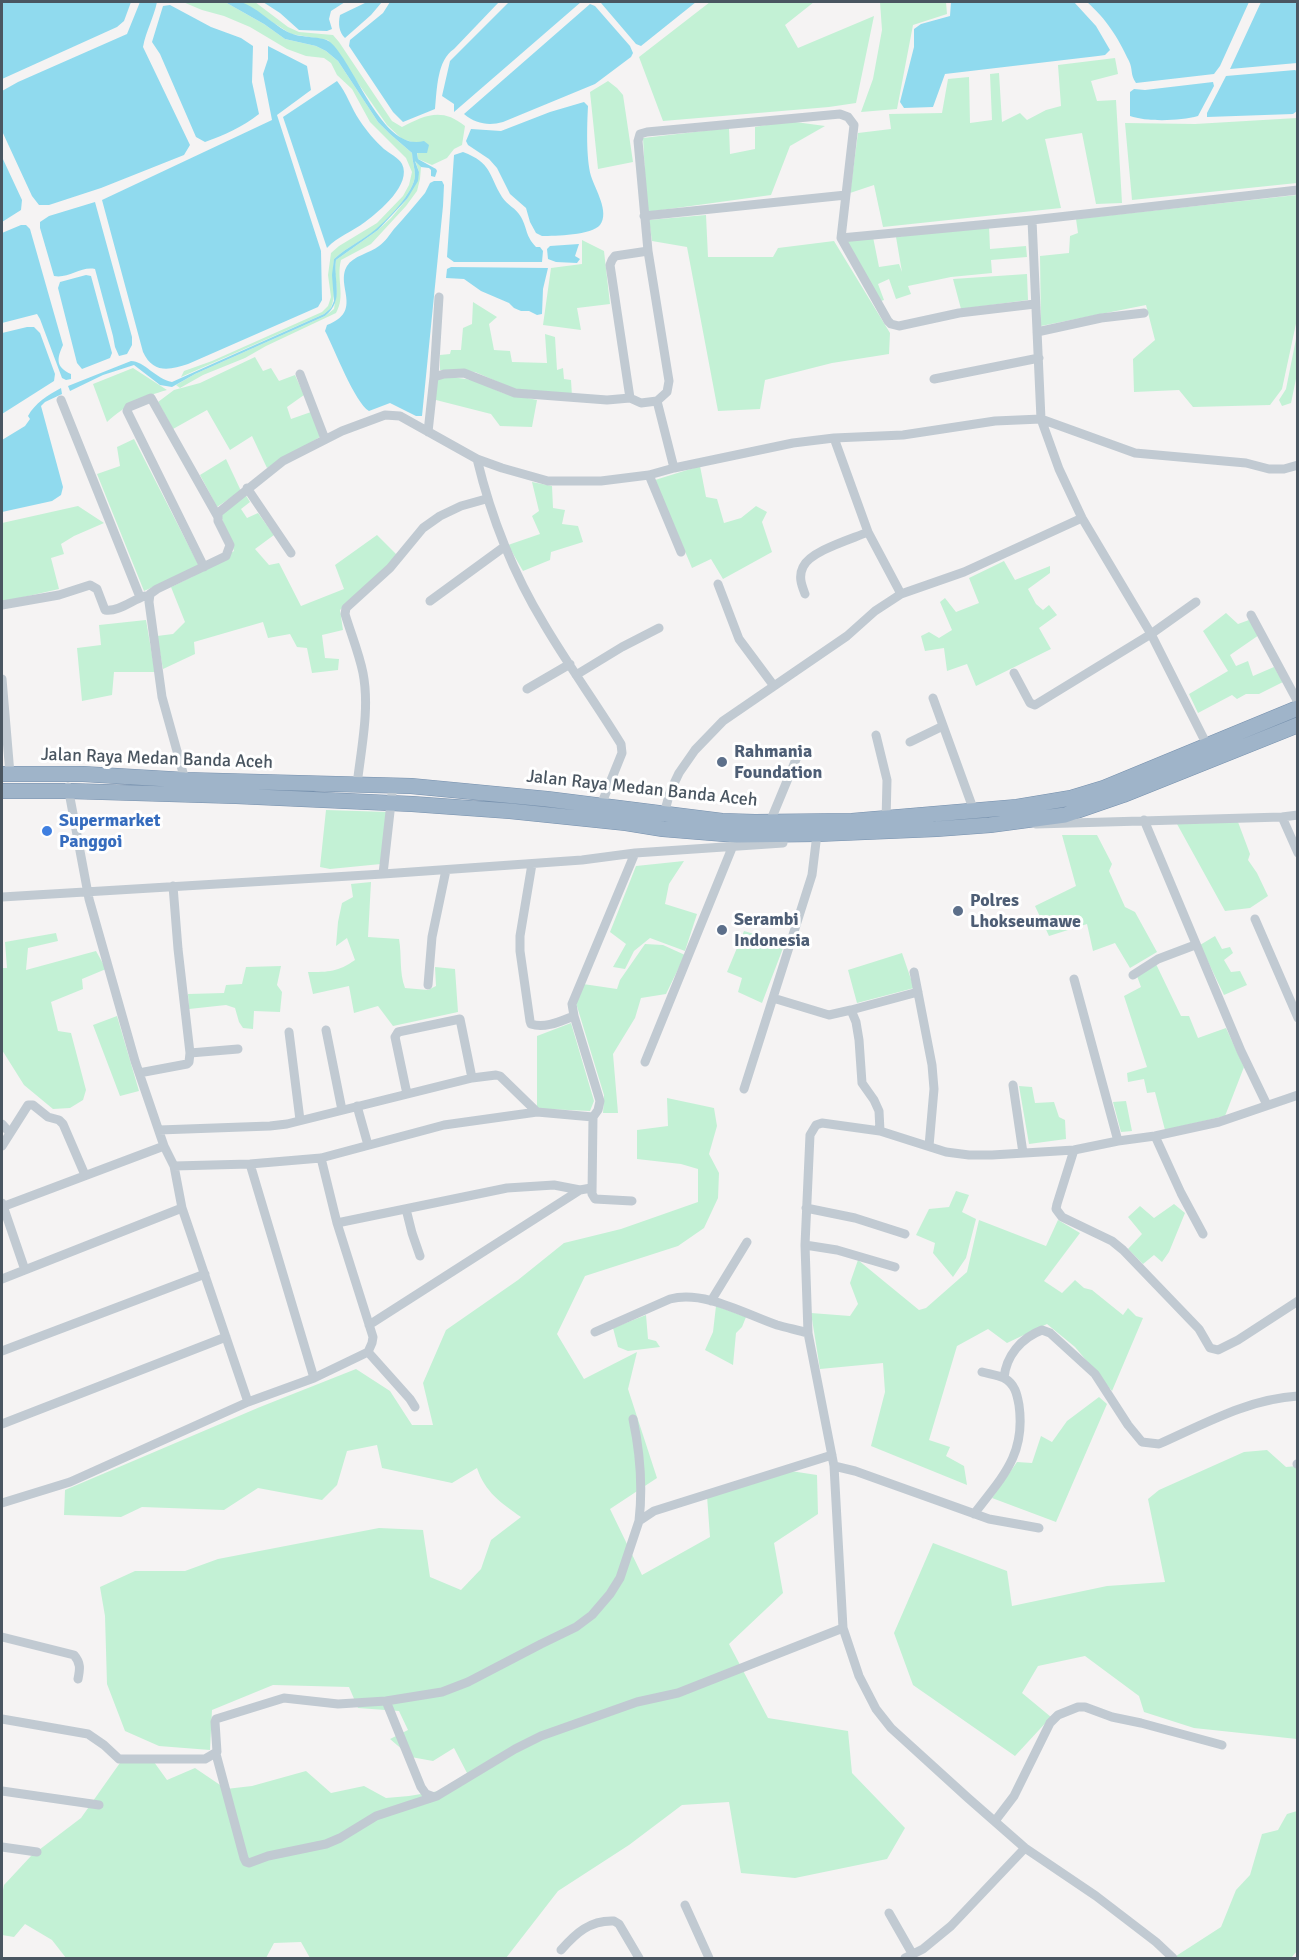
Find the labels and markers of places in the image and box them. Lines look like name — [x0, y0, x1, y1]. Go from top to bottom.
place label: Rahmania Foundation — [734, 741, 822, 783]
marker: Rahmania Foundation — [715, 755, 729, 769]
place label: Supermarket Panggoi — [59, 810, 160, 852]
marker: Supermarket Panggoi — [40, 824, 54, 838]
place label: Polres Lhokseumawe — [970, 890, 1081, 932]
marker: Polres Lhokseumawe — [951, 904, 965, 918]
place label: Serambi Indonesia — [734, 909, 810, 952]
marker: Serambi Indonesia — [715, 923, 729, 937]

